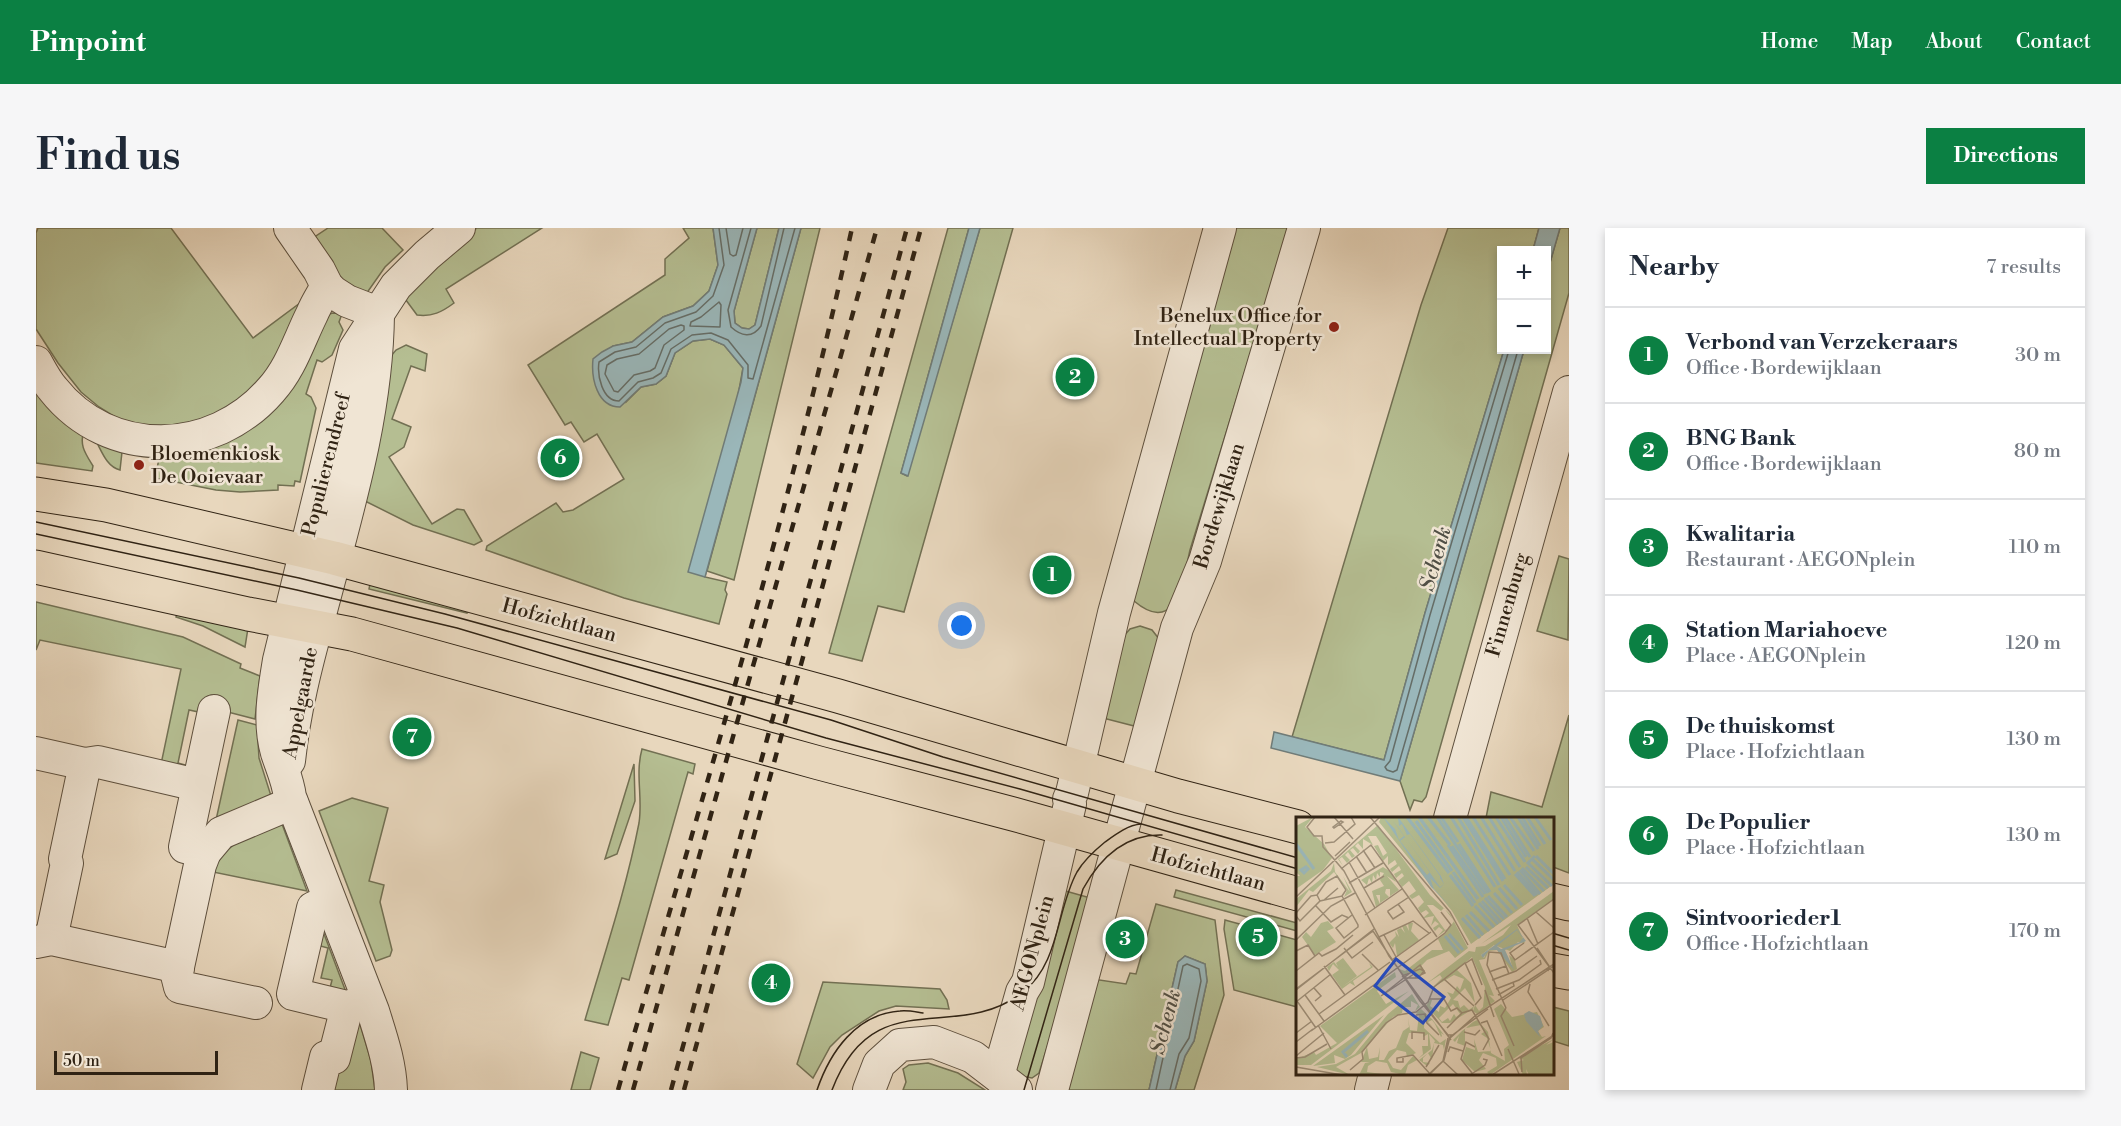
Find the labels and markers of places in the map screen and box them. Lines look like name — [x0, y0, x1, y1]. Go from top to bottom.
place label: Benelux Office for Intellectual Property — [1134, 304, 1322, 352]
marker: Benelux Office for Intellectual Property — [1327, 320, 1341, 334]
pin: 2 — [1056, 354, 1094, 400]
pin: 6 — [540, 436, 580, 480]
place label: Bloemenkiosk De Ooievaar — [150, 442, 281, 490]
marker: Bloemenkiosk De Ooievaar — [132, 458, 146, 472]
pin: 1 — [1032, 552, 1072, 598]
pin: 7 — [392, 714, 431, 760]
pin: 5 — [1238, 914, 1278, 960]
pin: 3 — [1106, 916, 1144, 962]
pin: 4 — [752, 960, 790, 1005]

